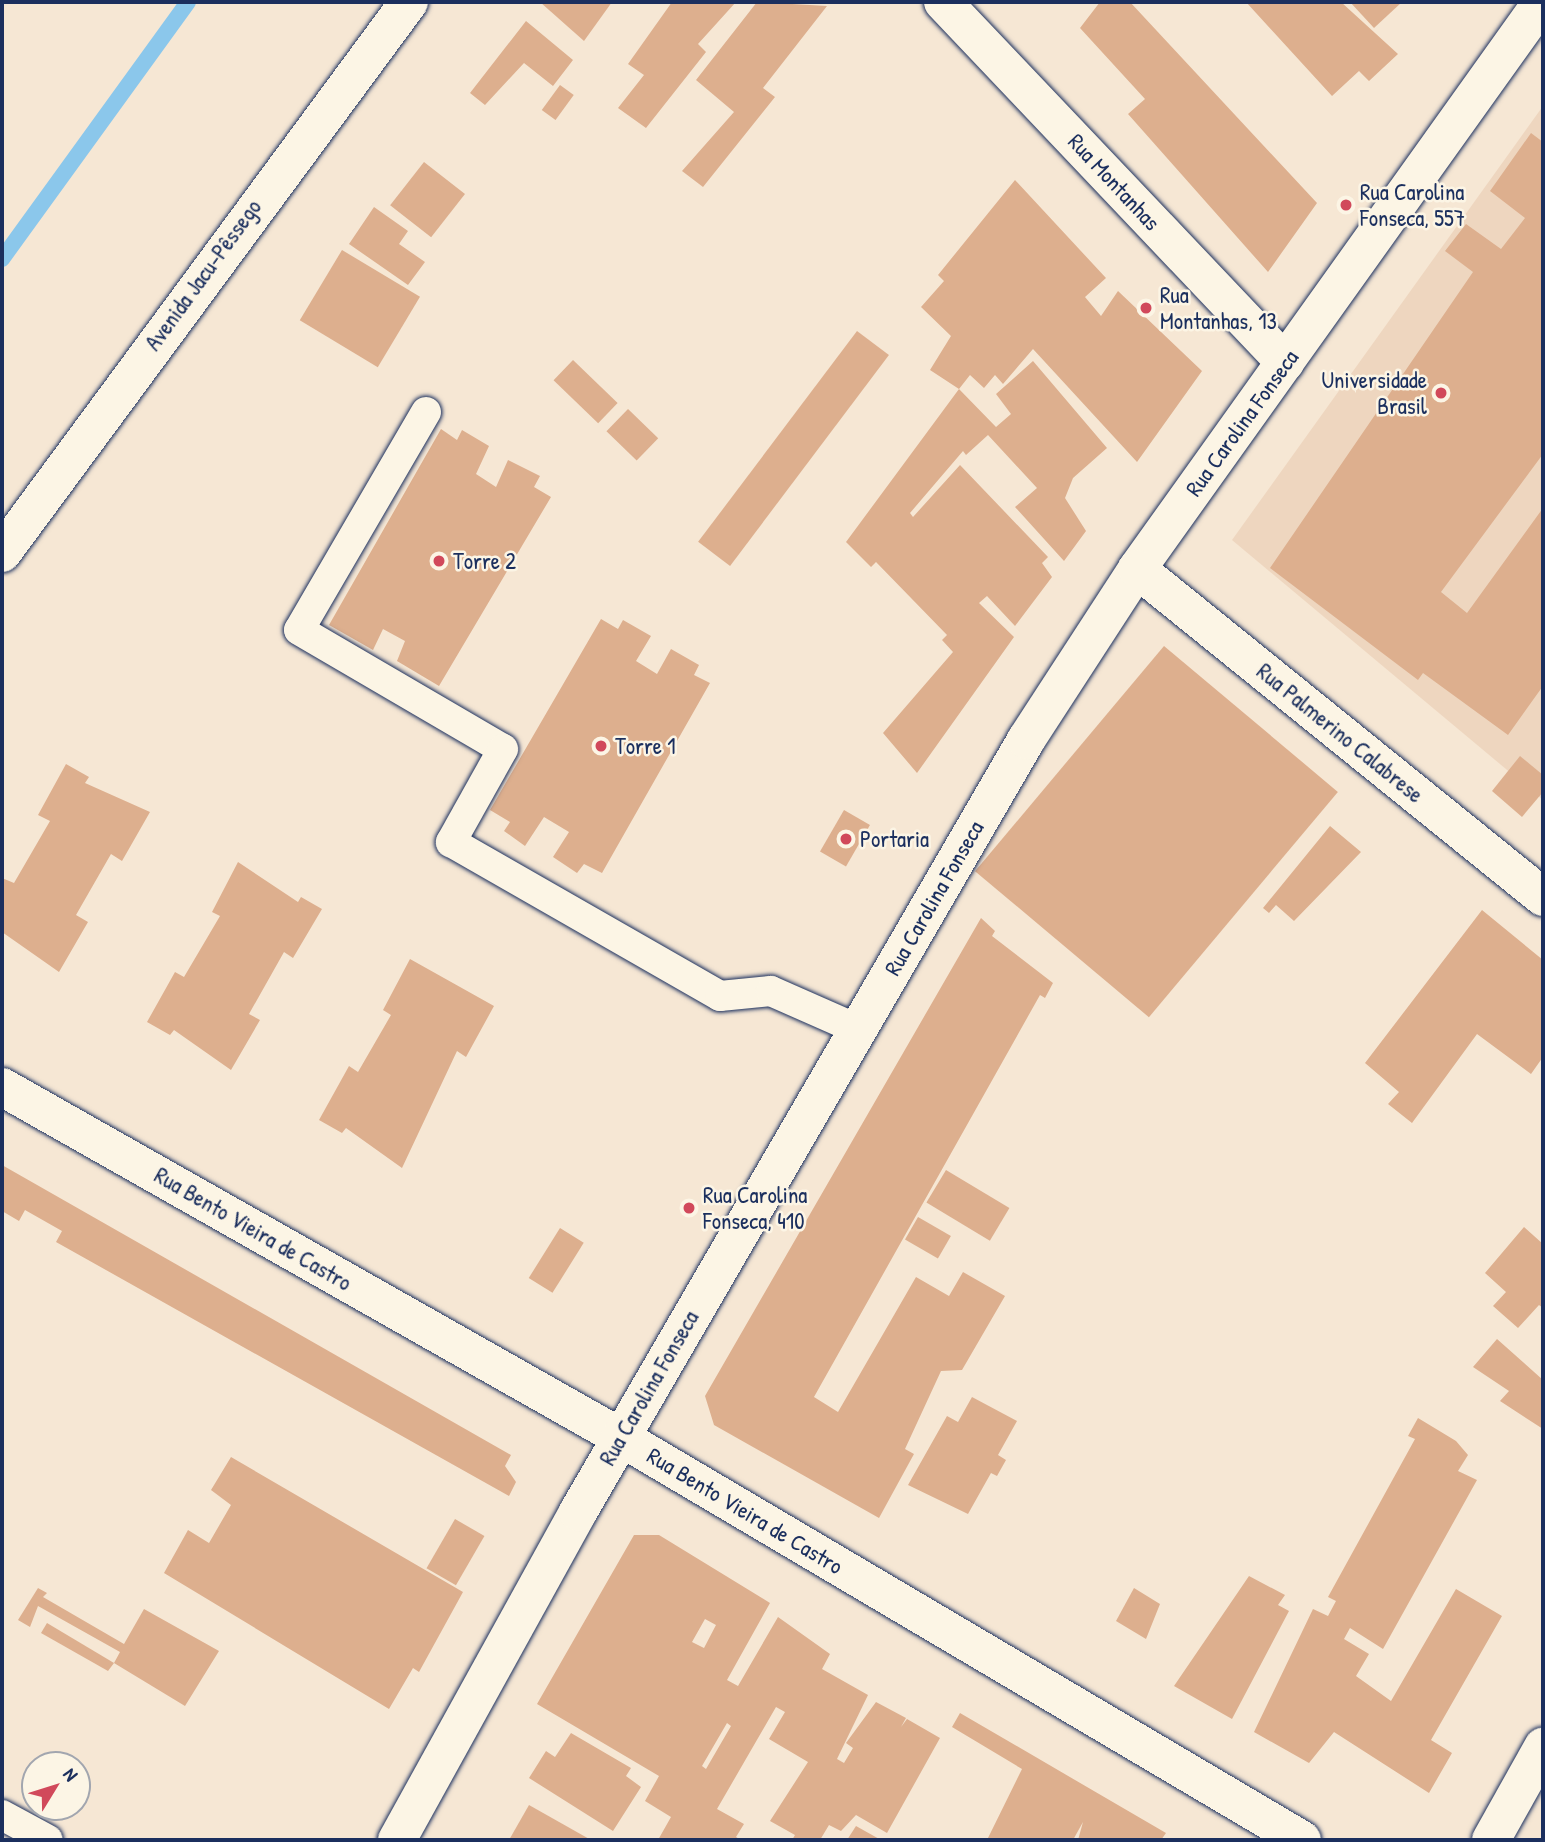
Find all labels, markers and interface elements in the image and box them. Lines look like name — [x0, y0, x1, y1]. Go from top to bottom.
street label: Rua Montanhas — [1062, 128, 1166, 236]
place label: Rua Carolina Fonseca, 557 — [1360, 178, 1465, 232]
street label: Avenida Jacu-Pêssego — [139, 194, 267, 356]
marker: Rua Carolina Fonseca, 557 — [1338, 197, 1354, 213]
place label: Rua Montanhas, 13 — [1160, 281, 1277, 335]
marker: Rua Montanhas, 13 — [1138, 300, 1154, 316]
street label: Rua Carolina Fonseca — [1180, 345, 1304, 501]
place label: Universidade Brasil — [1321, 366, 1427, 420]
marker: Universidade Brasil — [1433, 385, 1449, 401]
place label: Torre 2 — [453, 547, 516, 575]
marker: Torre 2 — [431, 553, 447, 569]
street label: Rua Palmerino Calabrese — [1251, 657, 1429, 809]
place label: Torre 1 — [615, 732, 676, 760]
marker: Torre 1 — [593, 738, 609, 754]
street label: Rua Carolina Fonseca — [879, 816, 989, 980]
place label: Portaria — [860, 825, 929, 853]
marker: Portaria — [838, 831, 854, 847]
street label: Rua Bento Vieira de Castro — [149, 1161, 357, 1297]
place label: Rua Carolina Fonseca, 410 — [703, 1181, 807, 1235]
marker: Rua Carolina Fonseca, 410 — [681, 1200, 697, 1216]
street label: Rua Carolina Fonseca — [594, 1306, 704, 1470]
street label: Rua Bento Vieira de Castro — [642, 1442, 848, 1580]
north arrow — [21, 1751, 91, 1821]
text: N — [58, 1762, 84, 1786]

